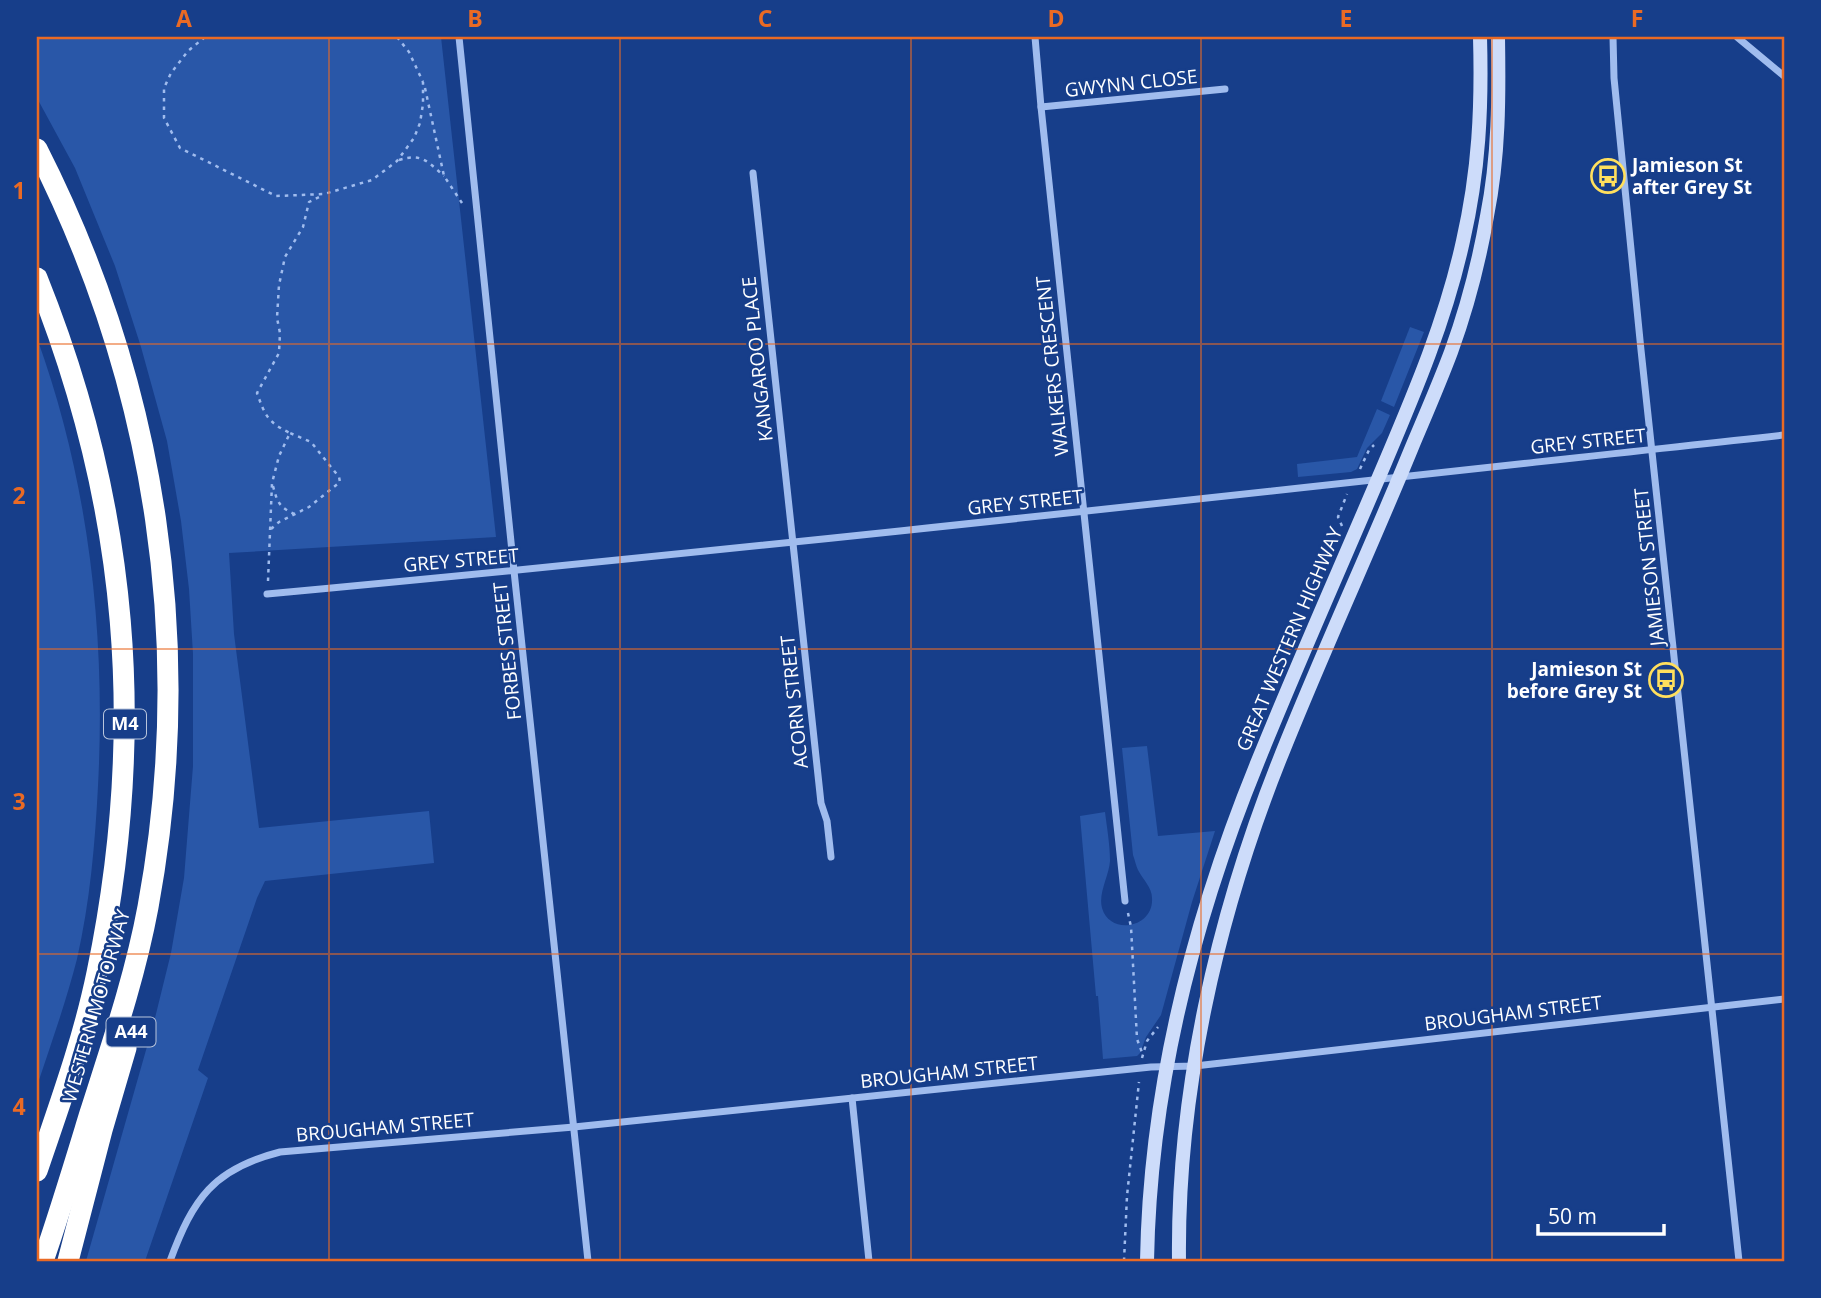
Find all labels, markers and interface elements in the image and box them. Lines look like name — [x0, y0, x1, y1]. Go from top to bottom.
text: A — [176, 2, 192, 34]
text: B — [467, 2, 483, 34]
text: C — [758, 2, 772, 34]
text: D — [1047, 2, 1065, 34]
text: E — [1340, 2, 1352, 34]
text: F — [1631, 2, 1643, 34]
street label: GWYNN CLOSE — [1063, 63, 1199, 103]
place label: Jamieson St after Grey St — [1630, 152, 1752, 200]
bus stop icon: Jamieson St after Grey St — [1589, 157, 1627, 195]
text: 1 — [12, 174, 26, 206]
street label: WALKERS CRESCENT — [1030, 274, 1074, 457]
street label: KANGAROO PLACE — [735, 275, 779, 443]
street label: GREY STREET — [1529, 422, 1647, 460]
text: 2 — [12, 479, 26, 511]
street label: GREY STREET — [966, 483, 1084, 521]
street label: JAMIESON STREET — [1628, 486, 1670, 649]
street label: GREAT WESTERN HIGHWAY — [1230, 522, 1348, 755]
street label: GREY STREET — [402, 542, 520, 578]
street label: FORBES STREET — [487, 580, 527, 721]
street label: ACORN STREET — [774, 634, 814, 770]
place label: Jamieson St before Grey St — [1507, 656, 1642, 704]
bus stop icon: Jamieson St before Grey St — [1647, 661, 1685, 699]
road number: M4 — [104, 710, 146, 738]
text: 3 — [12, 785, 26, 817]
street label: WESTERN MOTORWAY — [56, 906, 136, 1105]
street label: BROUGHAM STREET — [1423, 989, 1604, 1037]
road number: A44 — [106, 1017, 156, 1046]
street label: BROUGHAM STREET — [859, 1050, 1040, 1094]
text: 4 — [12, 1090, 26, 1122]
street label: BROUGHAM STREET — [295, 1106, 476, 1148]
scale bar — [1538, 1193, 1664, 1237]
text: 50 m — [1548, 1202, 1597, 1230]

